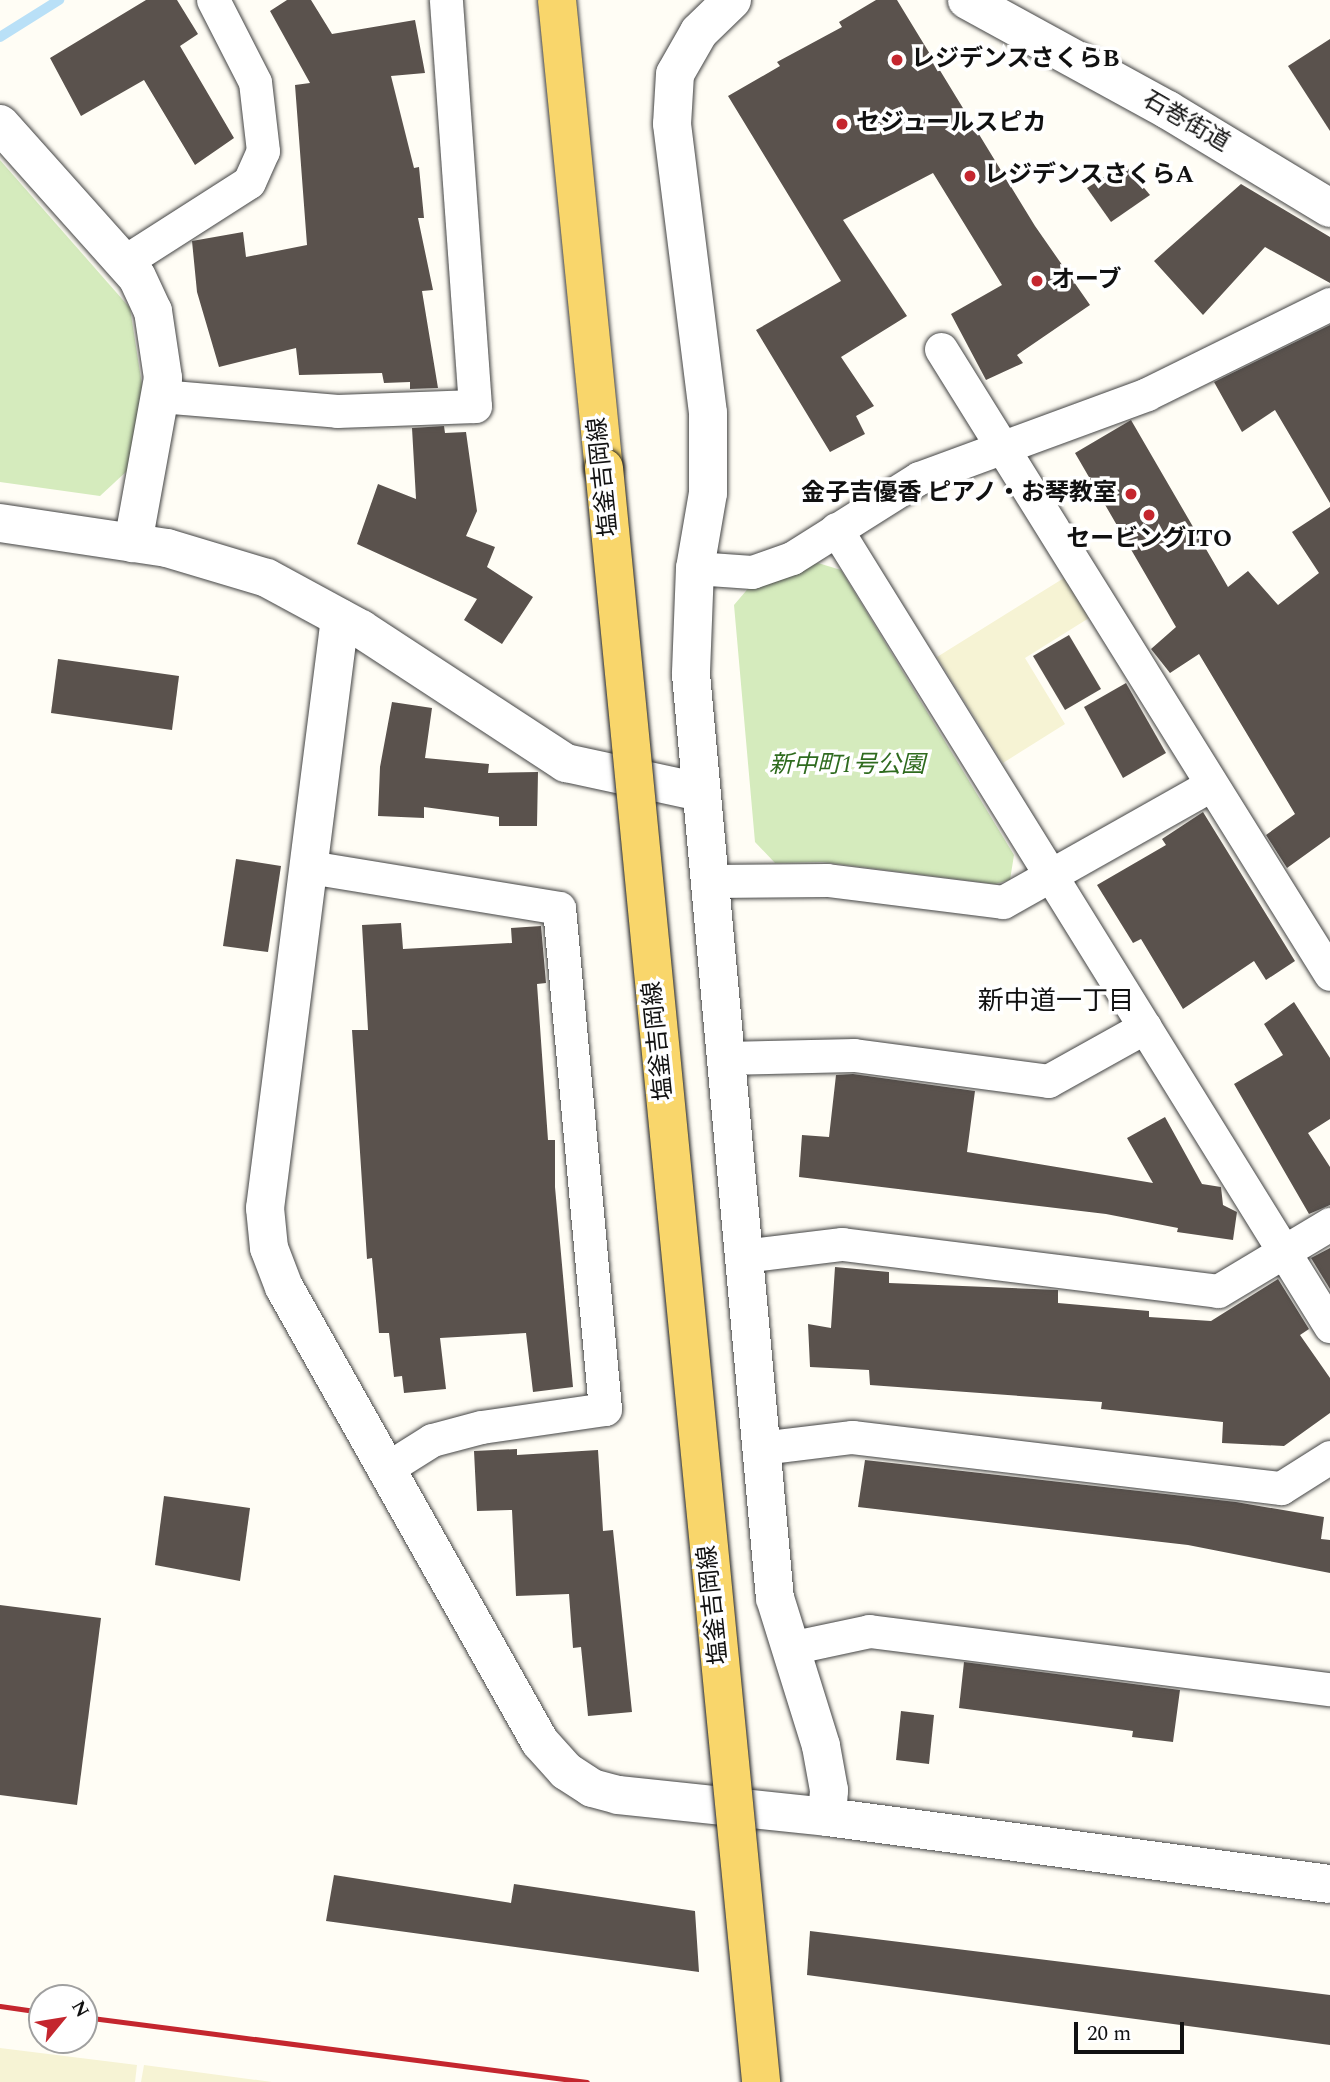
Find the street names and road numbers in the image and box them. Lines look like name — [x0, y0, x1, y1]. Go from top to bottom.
street label: 石巻街道 — [1137, 86, 1235, 158]
street label: 塩釜吉岡線 — [583, 416, 625, 538]
street label: 塩釜吉岡線 — [638, 980, 680, 1102]
street label: 塩釜吉岡線 — [693, 1544, 735, 1666]

